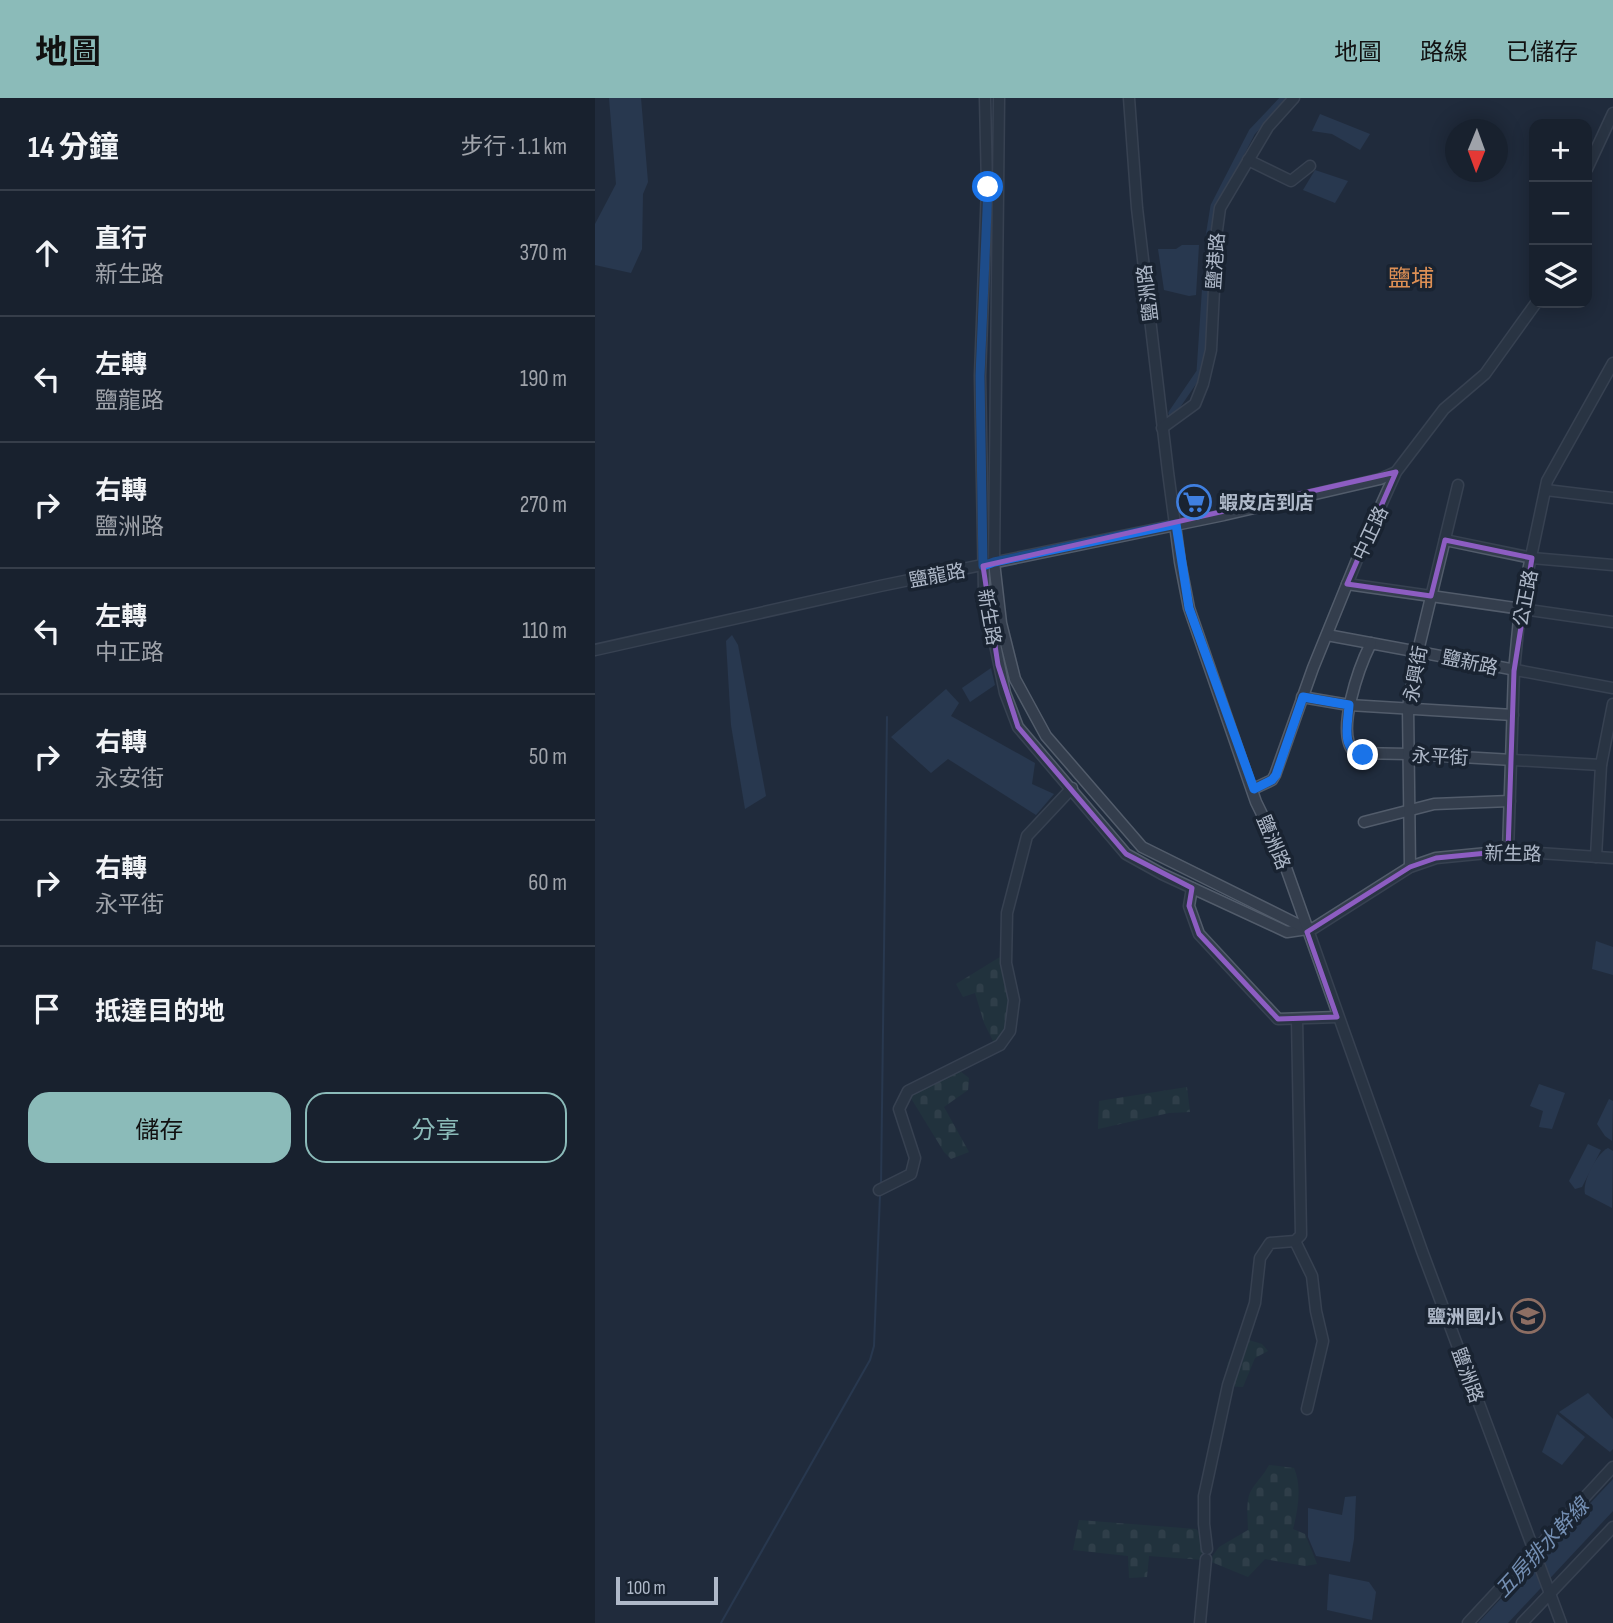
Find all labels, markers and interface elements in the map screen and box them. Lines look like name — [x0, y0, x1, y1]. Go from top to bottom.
text: 地圖 — [35, 33, 101, 73]
text: 地圖 — [1334, 38, 1382, 67]
text: 路線 — [1420, 38, 1468, 67]
text: 已儲存 — [1506, 38, 1578, 67]
north arrow — [1445, 119, 1508, 182]
map controls — [1529, 119, 1592, 308]
button: + — [1529, 119, 1592, 182]
text: 14 分鐘 — [28, 130, 119, 166]
text: 步行 · 1.1 km — [461, 133, 567, 161]
route start — [972, 171, 1003, 202]
button: − — [1529, 182, 1592, 245]
text: 直行 — [95, 224, 147, 255]
street label: 鹽港路 — [1203, 232, 1230, 290]
icon: ahead — [28, 234, 66, 272]
text: 370 m — [520, 239, 567, 267]
button: layers — [1529, 245, 1592, 308]
text: 新生路 — [95, 261, 164, 289]
street label: 鹽洲路 — [1134, 263, 1163, 323]
district label: 鹽埔 — [1388, 265, 1434, 293]
text: 左轉 — [95, 350, 147, 381]
icon: left — [28, 360, 66, 398]
text: 190 m — [520, 365, 567, 393]
text: 鹽龍路 — [95, 387, 164, 415]
text: 右轉 — [95, 476, 147, 507]
supermarket icon: 蝦皮店到店 — [1175, 483, 1213, 521]
icon: right — [28, 486, 66, 524]
text: 270 m — [520, 491, 567, 519]
place label: 蝦皮店到店 — [1219, 492, 1314, 515]
street label: 中正路 — [1349, 503, 1394, 564]
text: 鹽洲路 — [95, 513, 164, 541]
street label: 鹽龍路 — [907, 560, 967, 593]
street label: 公正路 — [1510, 568, 1543, 628]
street label: 新生路 — [972, 587, 1005, 647]
text: 左轉 — [95, 602, 147, 633]
icon: left — [28, 612, 66, 650]
text: 110 m — [522, 617, 567, 645]
text: 中正路 — [95, 639, 164, 667]
street label: 永興街 — [1400, 644, 1433, 704]
street label: 鹽新路 — [1439, 646, 1500, 681]
text: 右轉 — [95, 728, 147, 759]
icon: right — [28, 738, 66, 776]
route end — [1347, 739, 1378, 770]
text: 50 m — [529, 743, 567, 771]
street label: 永平街 — [1411, 745, 1469, 770]
text: 永安街 — [95, 765, 164, 793]
street label: 鹽洲路 — [1251, 812, 1294, 873]
street label: 新生路 — [1484, 843, 1542, 866]
text: 右轉 — [95, 854, 147, 885]
icon: right — [28, 864, 66, 902]
text: 60 m — [528, 869, 567, 897]
text: 永平街 — [95, 891, 164, 919]
icon: arrive — [28, 990, 66, 1028]
text: 抵達目的地 — [95, 997, 225, 1028]
button: 儲存 — [28, 1092, 291, 1163]
button: 分享 — [305, 1092, 567, 1163]
school or university icon: 鹽洲國小 — [1509, 1297, 1547, 1335]
place label: 鹽洲國小 — [1427, 1306, 1503, 1329]
street label: 鹽洲路 — [1446, 1345, 1487, 1406]
water label: 五房排水幹線 — [1490, 1492, 1596, 1603]
scale bar — [616, 1574, 717, 1606]
text: 100 m — [627, 1577, 666, 1600]

